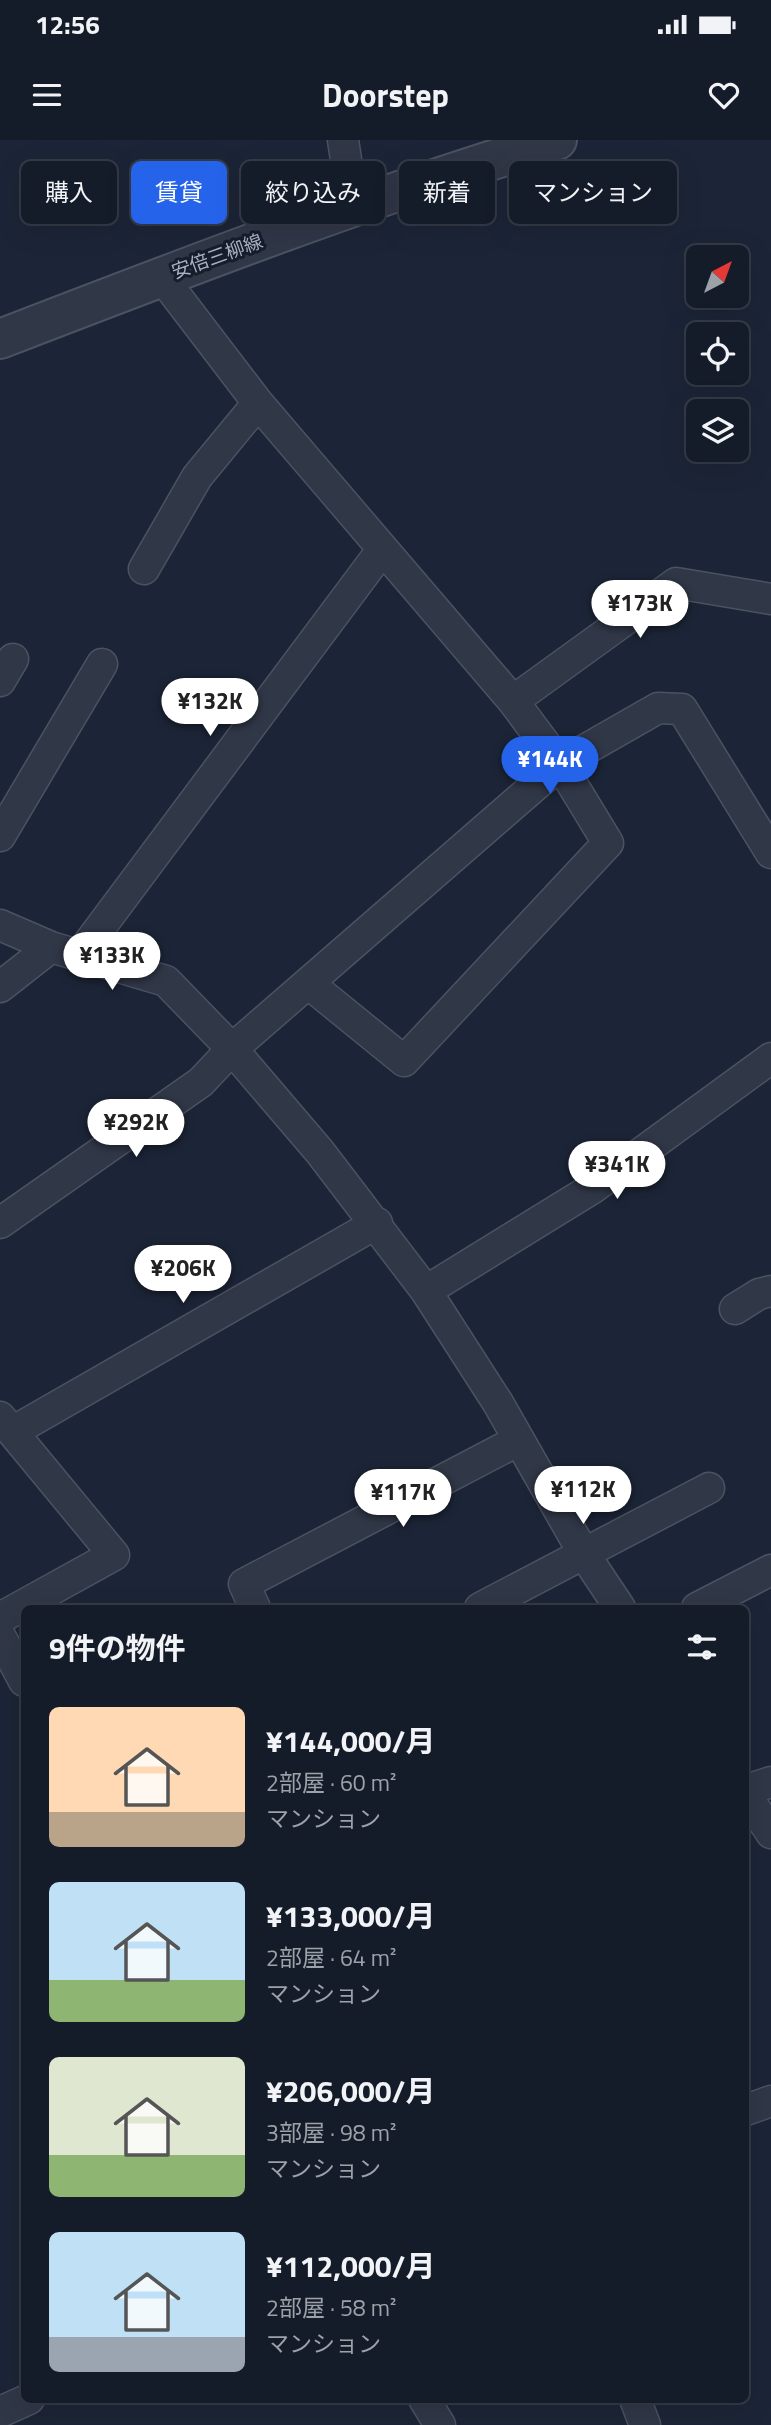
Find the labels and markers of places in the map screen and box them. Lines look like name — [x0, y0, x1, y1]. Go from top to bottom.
pin: ¥173K — [591, 580, 689, 640]
pin: ¥132K — [161, 678, 259, 738]
pin: ¥144K — [501, 736, 599, 796]
pin: ¥133K — [63, 932, 161, 992]
pin: ¥292K — [87, 1100, 185, 1159]
pin: ¥341K — [568, 1142, 666, 1201]
pin: ¥206K — [134, 1246, 232, 1305]
pin: ¥112K — [534, 1466, 632, 1526]
pin: ¥117K — [354, 1470, 452, 1529]

